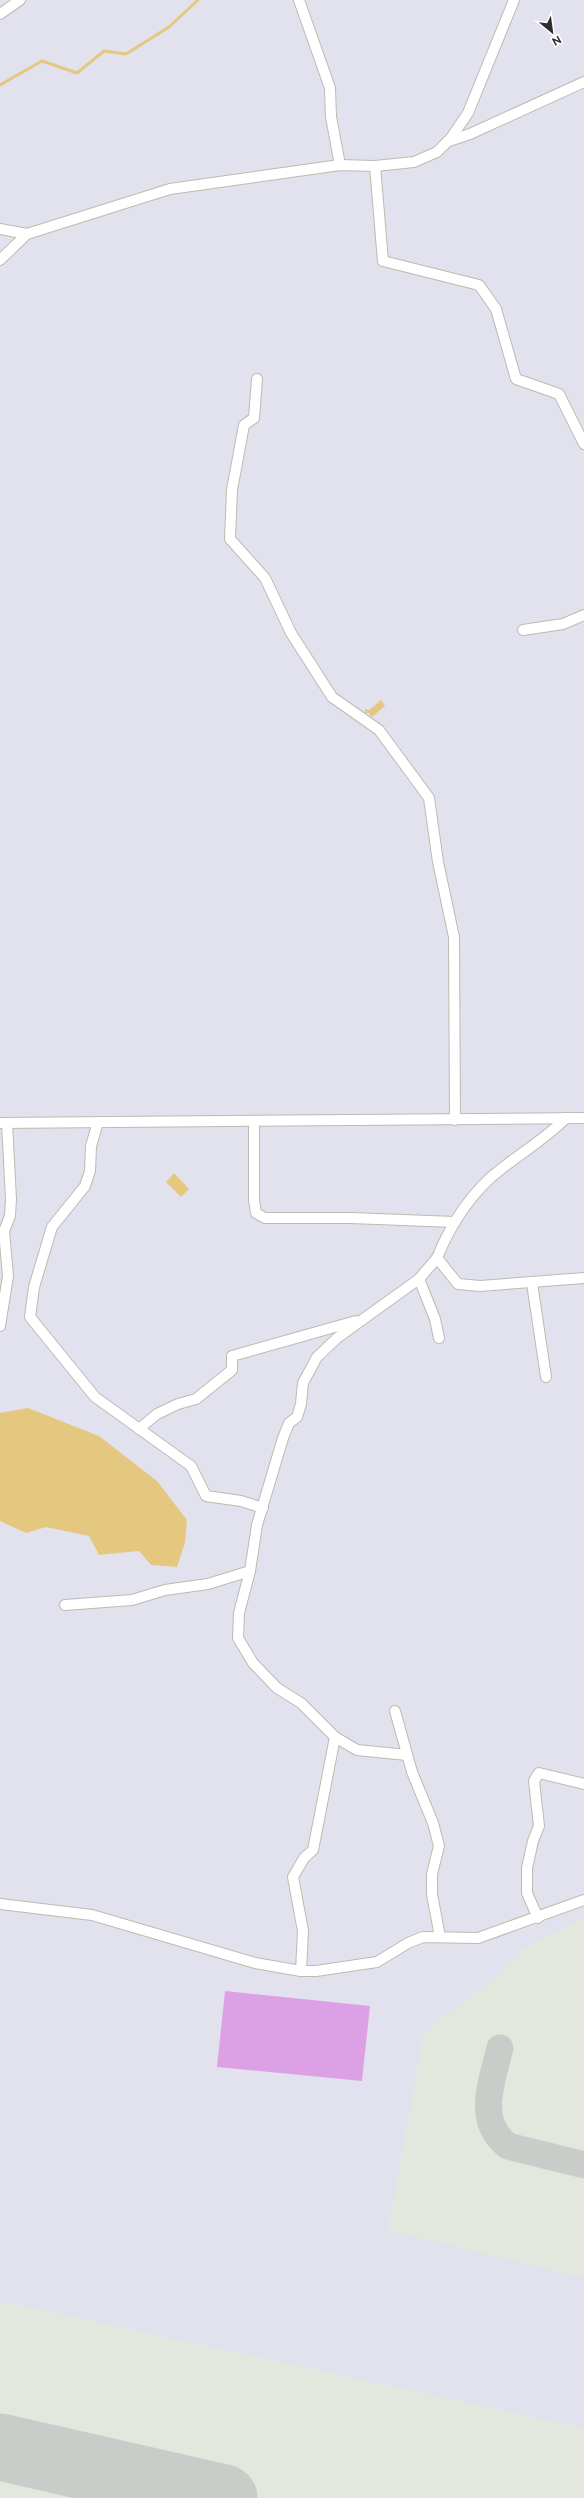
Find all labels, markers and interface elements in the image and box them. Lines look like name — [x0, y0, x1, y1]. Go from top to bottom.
north arrow — [532, 12, 572, 52]
text: N — [550, 33, 563, 48]

